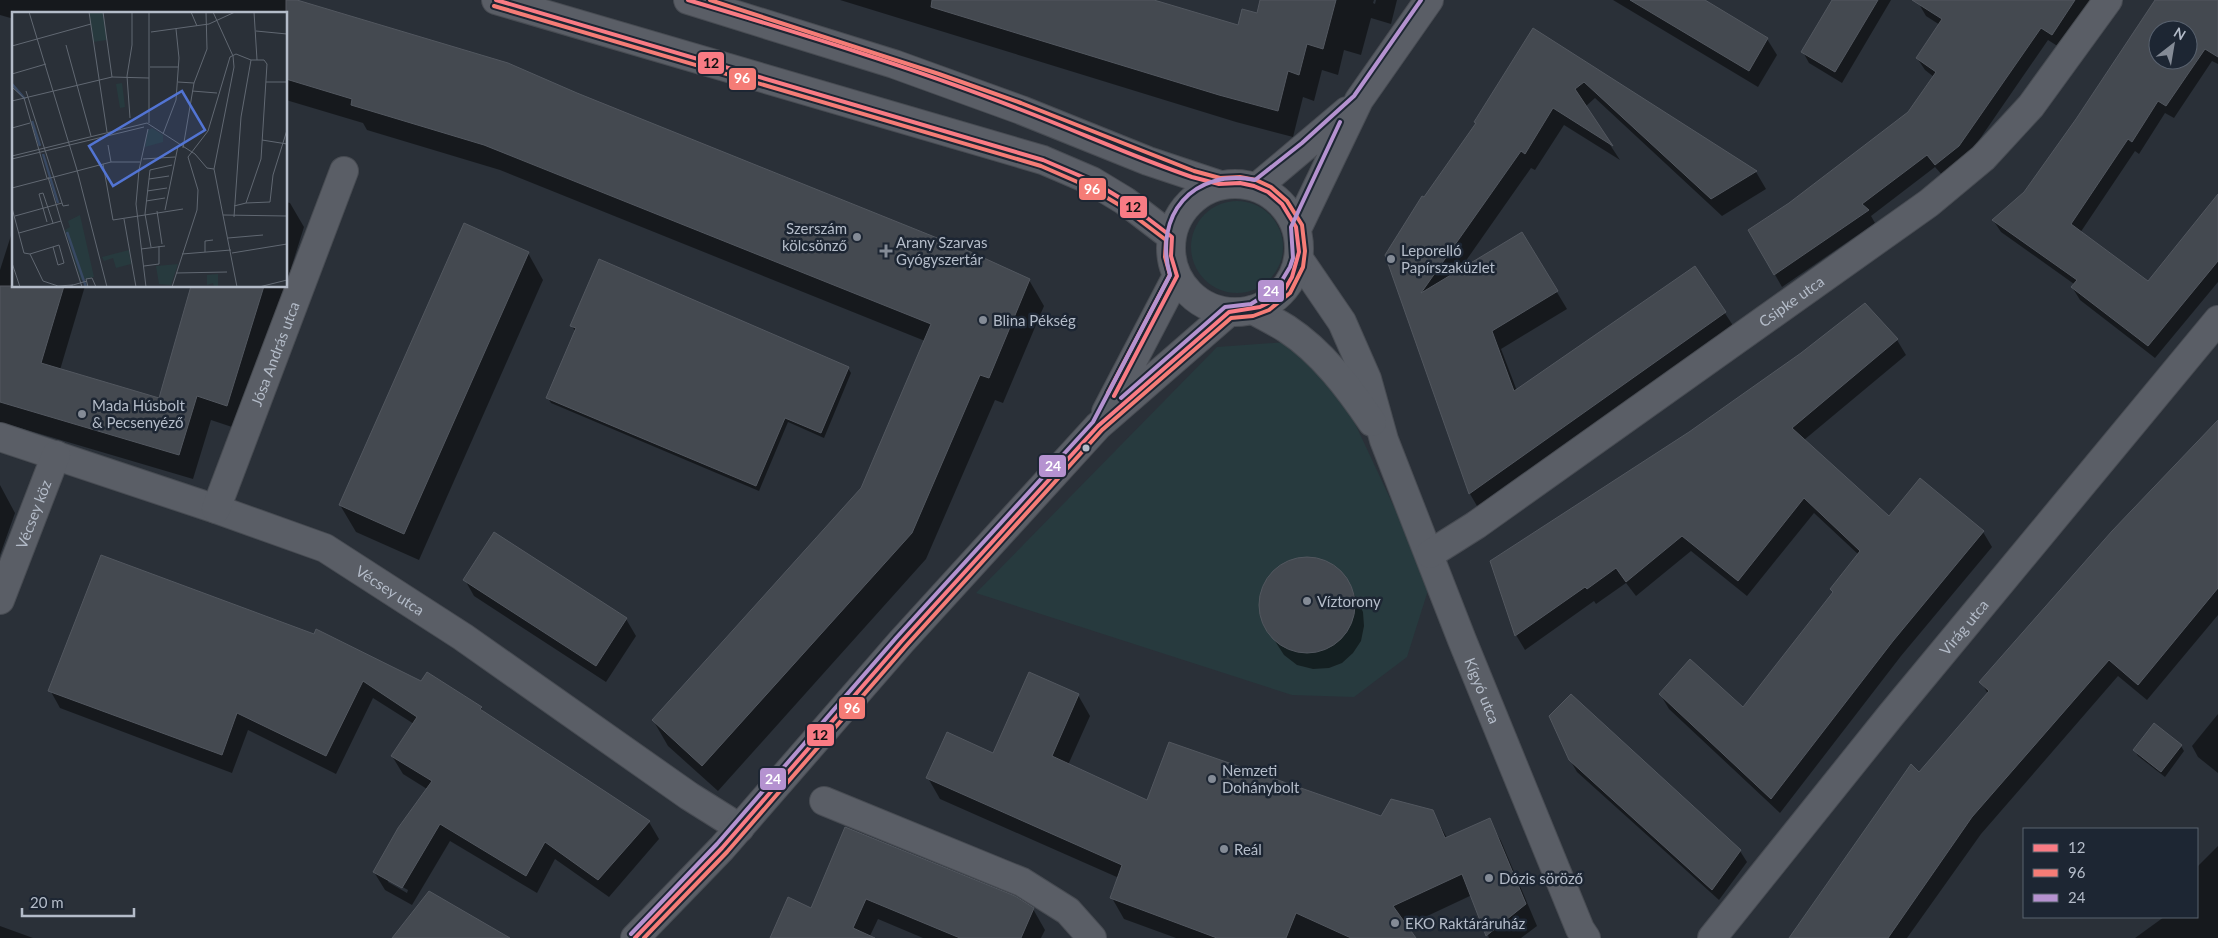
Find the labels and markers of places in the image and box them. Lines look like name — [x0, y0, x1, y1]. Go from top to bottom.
place label: Szerszám kölcsönző — [782, 219, 847, 254]
marker: Szerszám kölcsönző — [851, 231, 863, 243]
place label: Arany Szarvas Gyógyszertár — [896, 233, 987, 268]
place label: Leporelló Papírszaküzlet — [1401, 241, 1496, 276]
marker: Arany Szarvas Gyógyszertár — [880, 245, 892, 257]
marker: Leporelló Papírszaküzlet — [1385, 253, 1397, 265]
place label: Blina Pékség — [993, 311, 1076, 329]
marker: Blina Pékség — [977, 314, 989, 326]
place label: Mada Húsbolt & Pecsenyéző — [92, 396, 185, 431]
marker: Mada Húsbolt & Pecsenyéző — [76, 408, 88, 420]
unlabelled marker — [1081, 443, 1091, 453]
place label: Víztorony — [1317, 592, 1381, 610]
marker: Víztorony — [1301, 595, 1313, 607]
place label: Nemzeti Dohánybolt — [1222, 761, 1300, 796]
marker: Nemzeti Dohánybolt — [1206, 773, 1218, 785]
place label: Reál — [1234, 840, 1262, 858]
marker: Reál — [1218, 843, 1230, 855]
place label: Dózis söröző — [1499, 869, 1583, 887]
marker: Dózis söröző — [1483, 872, 1495, 884]
place label: EKO Raktáráruház — [1405, 914, 1525, 932]
marker: EKO Raktáráruház — [1389, 917, 1401, 929]

